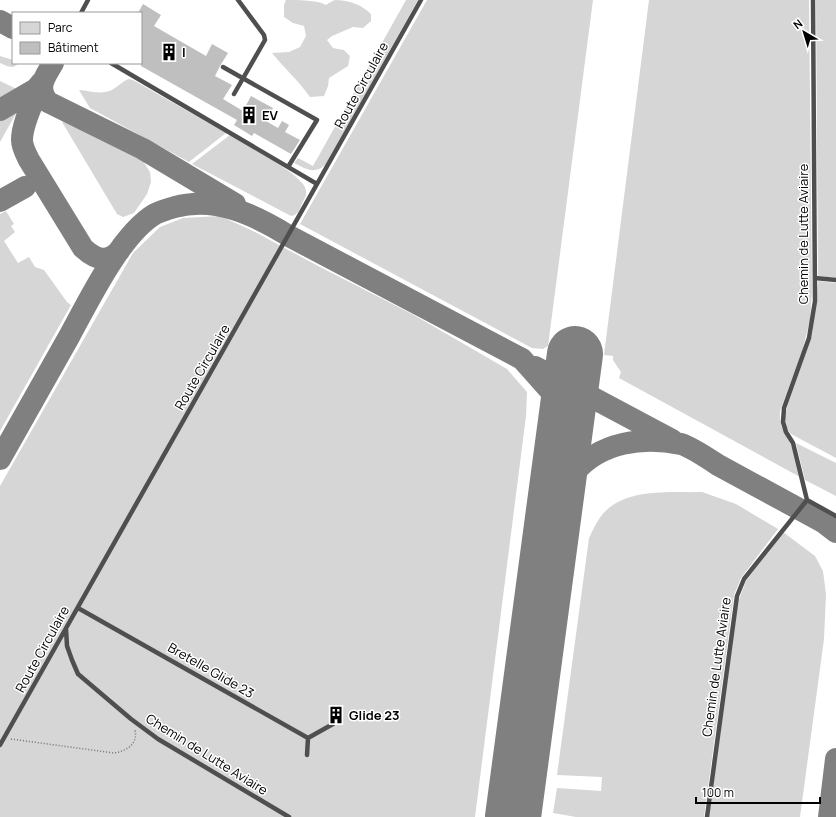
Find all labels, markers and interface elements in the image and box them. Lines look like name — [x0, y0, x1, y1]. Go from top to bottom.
legend — [12, 12, 142, 64]
north arrow — [784, 12, 824, 52]
text: N — [790, 15, 805, 32]
text: Parc — [48, 19, 73, 36]
street label: Route Circulaire — [330, 38, 392, 131]
text: Bâtiment — [48, 39, 99, 56]
building icon: I — [159, 42, 179, 62]
place label: I — [182, 43, 186, 61]
building icon: EV — [239, 105, 259, 125]
place label: EV — [262, 106, 279, 124]
street label: Chemin de Lutte Aviaire — [794, 163, 812, 304]
street label: Route Circulaire — [170, 321, 234, 413]
street label: Chemin de Lutte Aviaire — [697, 596, 735, 738]
street label: Route Circulaire — [11, 602, 73, 695]
street label: Bretelle Glide 23 — [165, 638, 257, 702]
building icon: Glide 23 — [326, 705, 346, 725]
place label: Glide 23 — [349, 706, 400, 724]
street label: Chemin de Lutte Aviaire — [143, 709, 272, 799]
scale bar — [696, 779, 820, 805]
text: 100 m — [702, 784, 734, 801]

